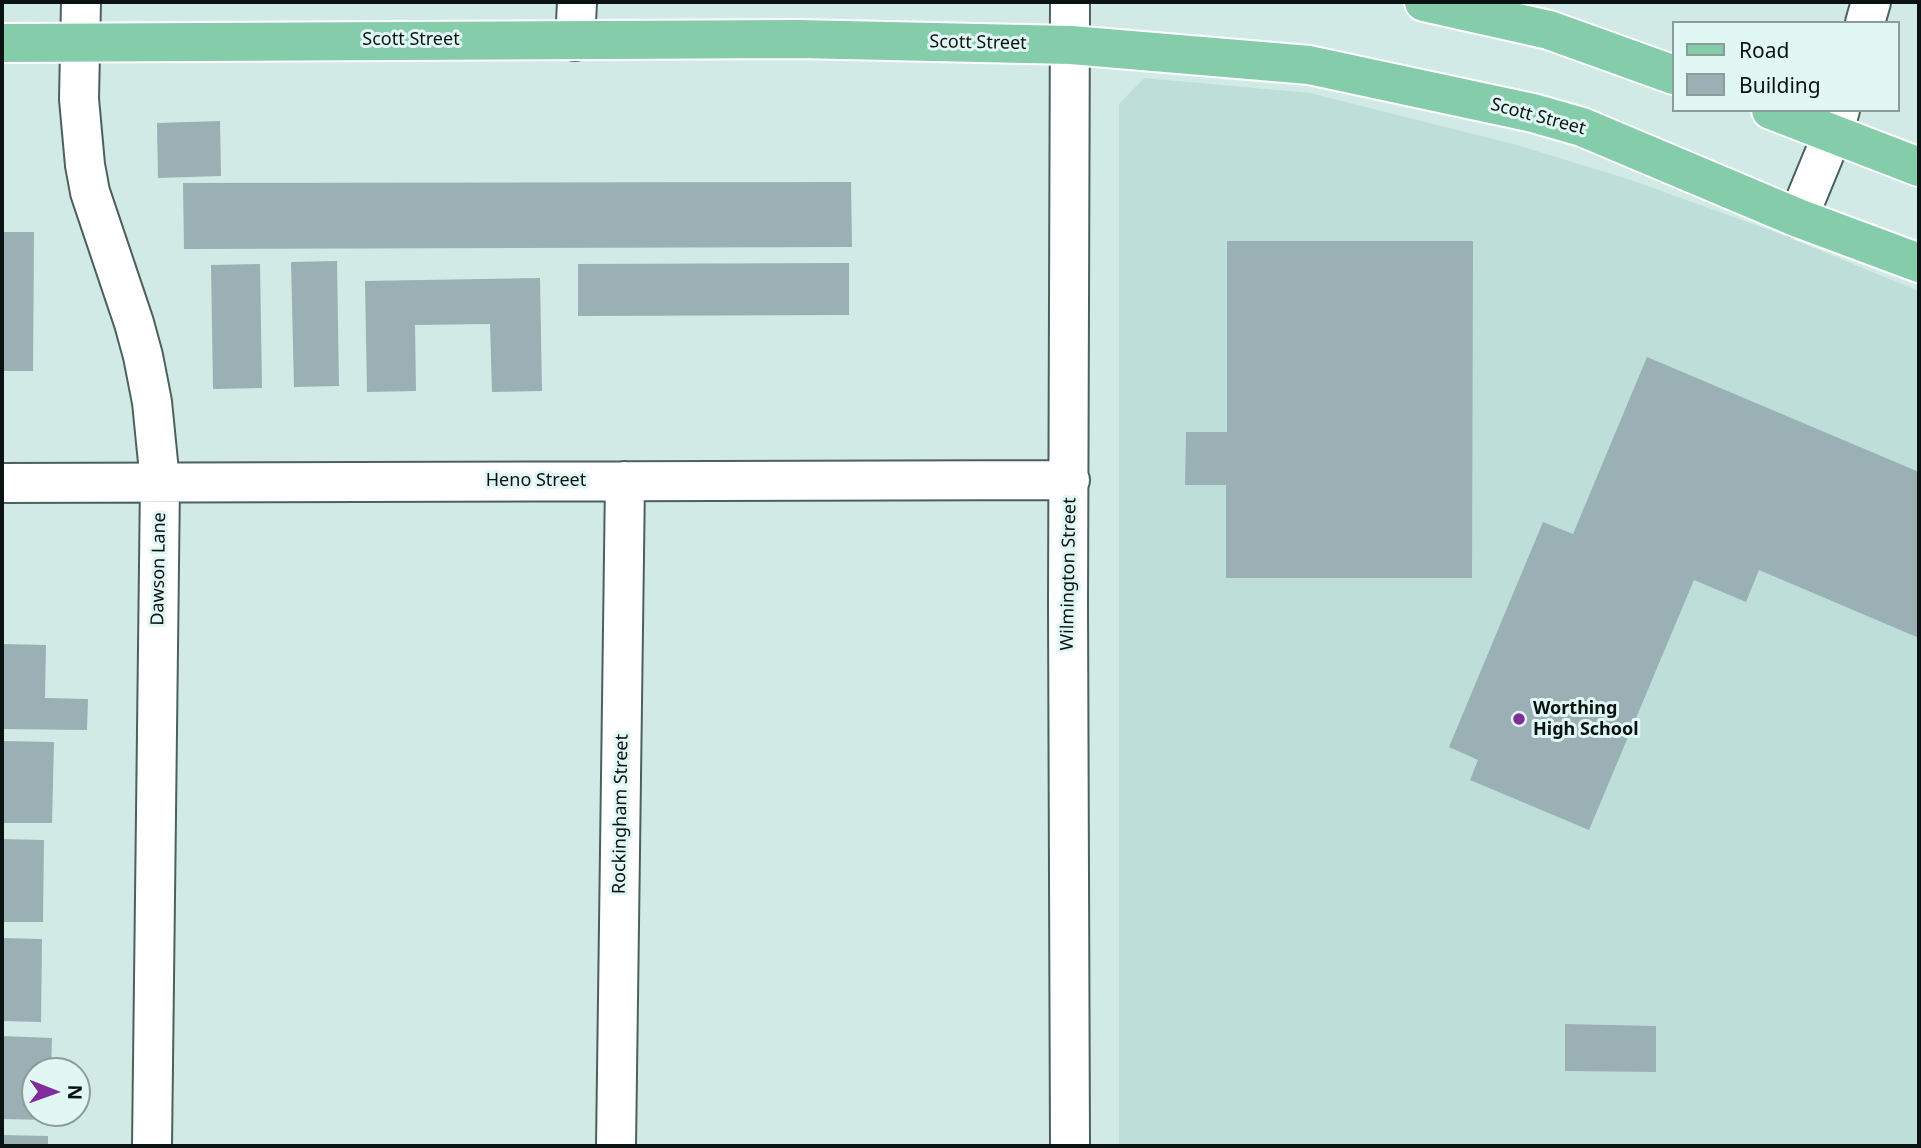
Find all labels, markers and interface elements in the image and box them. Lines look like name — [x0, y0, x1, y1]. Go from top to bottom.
legend — [1672, 21, 1900, 112]
street label: Scott Street — [362, 29, 460, 51]
street label: Scott Street — [929, 31, 1027, 55]
text: Road — [1739, 36, 1789, 64]
text: Building — [1739, 71, 1821, 99]
street label: Scott Street — [1488, 94, 1588, 140]
street label: Heno Street — [486, 470, 586, 492]
street label: Wilmington Street — [1057, 497, 1081, 651]
street label: Dawson Lane — [147, 512, 171, 626]
place label: Worthing High School — [1533, 698, 1639, 740]
marker: Worthing High School — [1511, 711, 1527, 727]
street label: Rockingham Street — [609, 734, 633, 894]
north arrow — [21, 1057, 91, 1127]
text: N — [62, 1084, 88, 1100]

